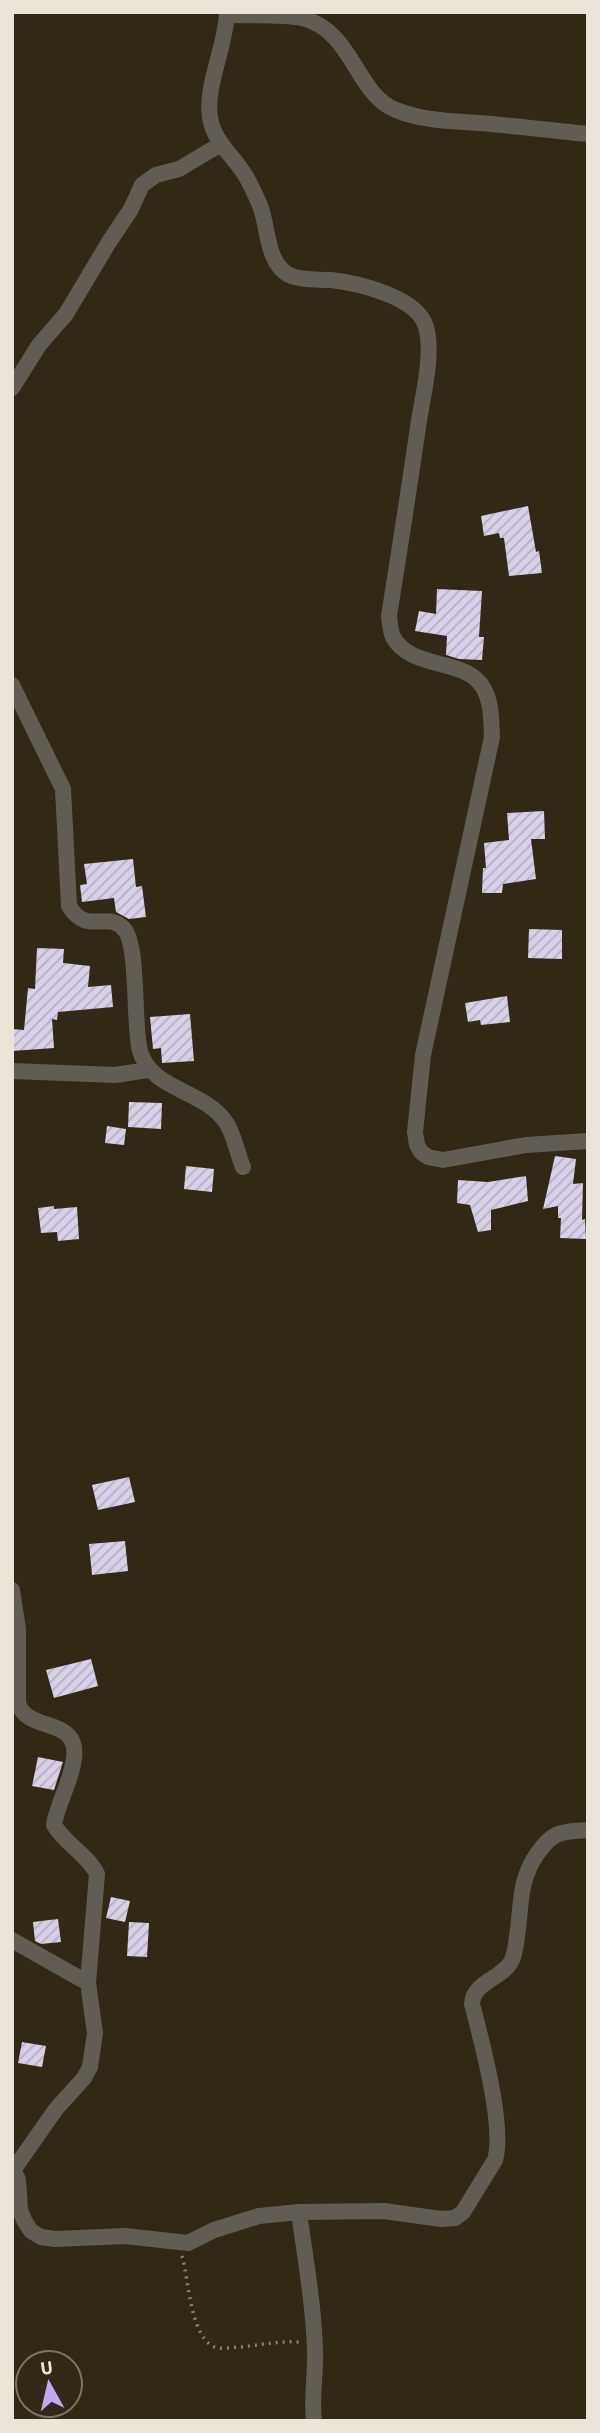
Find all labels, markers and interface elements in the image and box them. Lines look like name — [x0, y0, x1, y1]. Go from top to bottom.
north arrow — [14, 2349, 84, 2419]
text: U — [39, 2354, 55, 2383]

